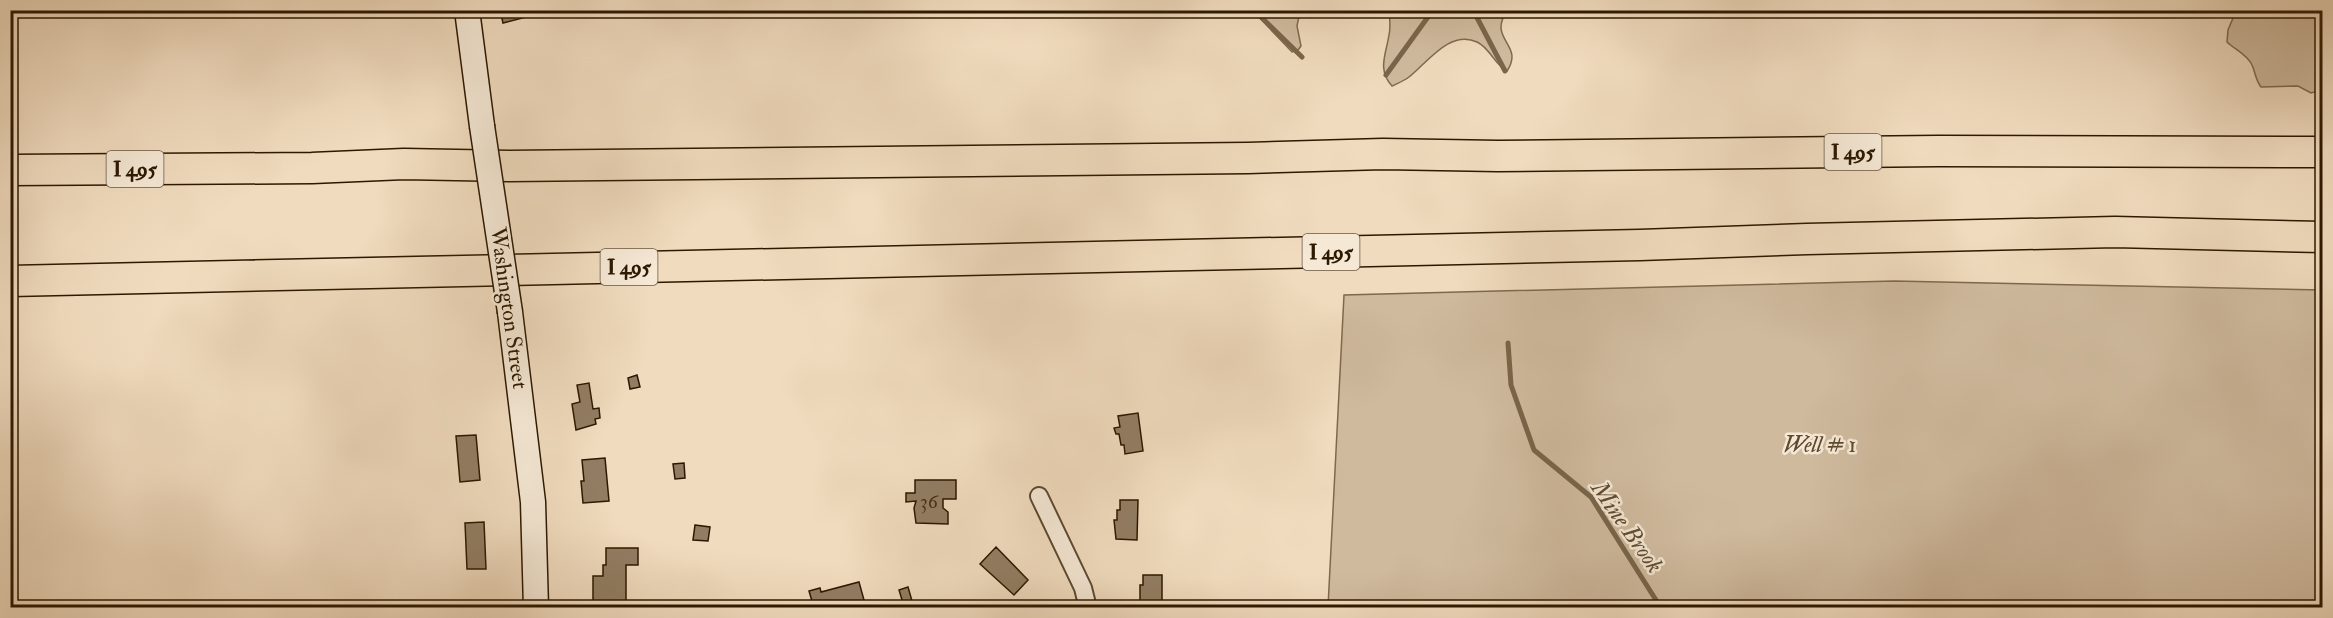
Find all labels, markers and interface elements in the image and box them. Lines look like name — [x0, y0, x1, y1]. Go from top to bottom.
road number: I 495 — [1824, 134, 1882, 170]
road number: I 495 — [106, 151, 164, 187]
street label: Washington Street — [484, 224, 534, 391]
road number: I 495 — [1302, 234, 1360, 270]
road number: I 495 — [600, 249, 658, 285]
park label: Well # 1 — [1783, 431, 1857, 459]
water label: Mine Brook — [1583, 473, 1670, 579]
house number: 36 — [920, 489, 939, 514]

